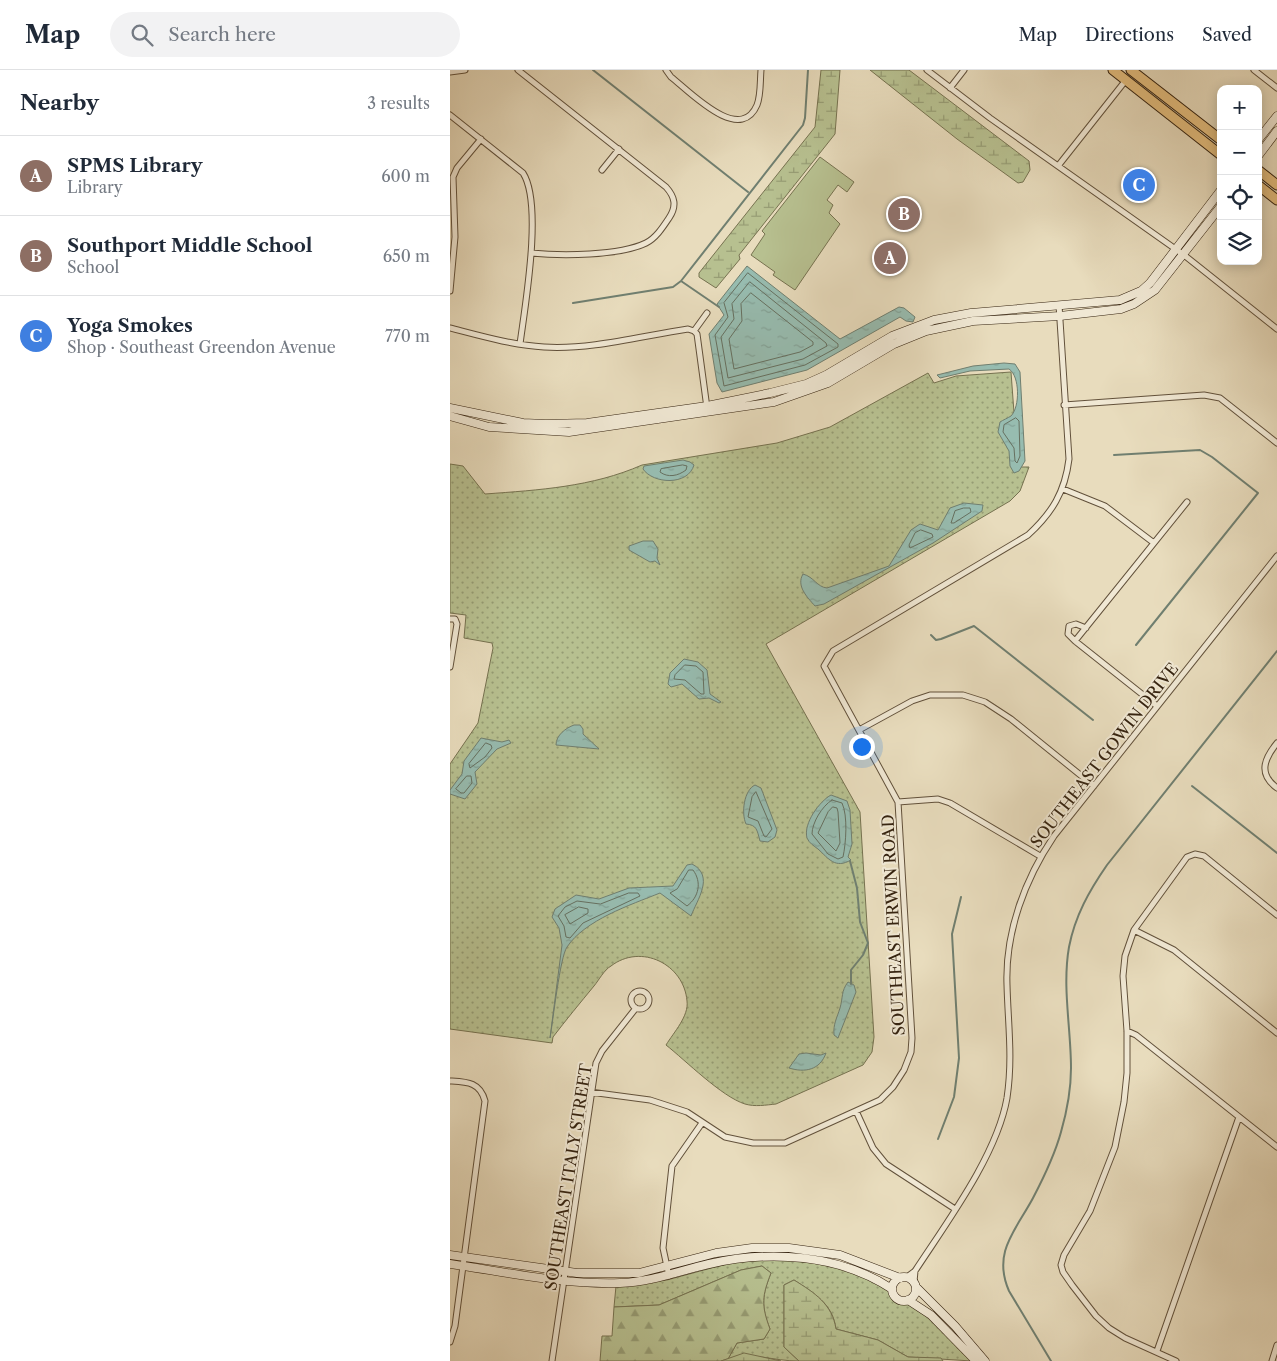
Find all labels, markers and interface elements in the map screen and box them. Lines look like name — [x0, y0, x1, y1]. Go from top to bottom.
search box — [110, 12, 460, 57]
text: Map — [25, 20, 80, 49]
icon: search — [128, 21, 156, 49]
text: Search here — [168, 23, 276, 46]
text: Map — [1018, 24, 1057, 46]
text: Directions — [1085, 24, 1174, 46]
text: Saved — [1202, 24, 1252, 46]
map controls — [1217, 85, 1262, 265]
button: + — [1217, 85, 1262, 130]
text: Nearby — [20, 90, 99, 115]
text: 3 results — [367, 93, 430, 113]
button: − — [1217, 130, 1262, 175]
text: SPMS Library — [67, 154, 203, 177]
text: A — [30, 166, 42, 186]
text: 600 m — [381, 166, 430, 186]
pin: C — [1123, 166, 1155, 204]
button: locate — [1217, 175, 1262, 220]
text: Library — [67, 177, 123, 197]
pin: B — [888, 195, 920, 233]
button: layers — [1217, 220, 1262, 265]
text: Southport Middle School — [67, 234, 313, 257]
pin: A — [874, 239, 906, 277]
text: B — [30, 246, 42, 266]
text: 650 m — [383, 246, 430, 266]
text: School — [67, 257, 119, 277]
text: Yoga Smokes — [67, 314, 193, 337]
text: C — [30, 326, 42, 346]
text: 770 m — [385, 326, 430, 346]
text: Shop · Southeast Greendon Avenue — [67, 337, 336, 357]
street label: SOUTHEAST GOWIN DRIVE — [1026, 659, 1182, 851]
your location — [849, 734, 875, 760]
street label: SOUTHEAST ERWIN ROAD — [877, 814, 909, 1036]
street label: SOUTHEAST ITALY STREET — [540, 1062, 596, 1292]

